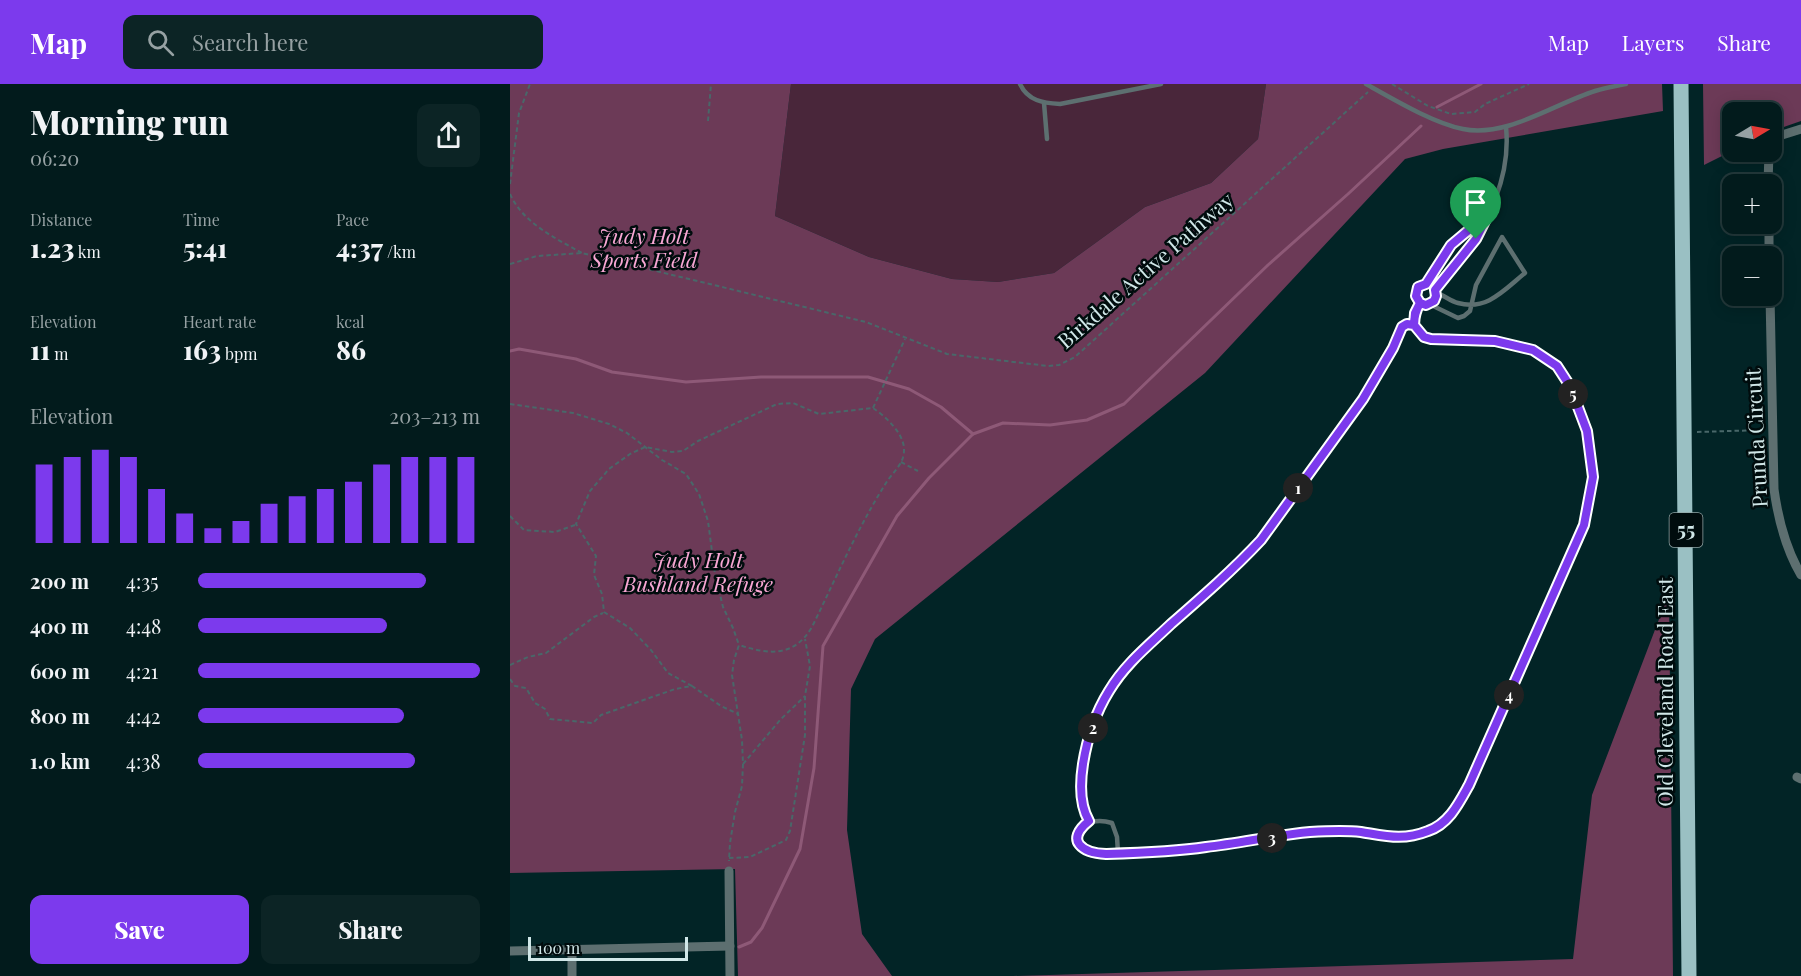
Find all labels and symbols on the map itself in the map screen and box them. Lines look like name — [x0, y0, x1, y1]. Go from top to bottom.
north arrow — [1722, 102, 1782, 162]
pin — [1450, 177, 1501, 239]
street label: Birkdale Active Pathway — [1051, 185, 1239, 354]
park label: Judy Holt Sports Field — [590, 221, 698, 273]
street label: Prunda Circuit — [1737, 367, 1773, 509]
pin: 5 — [1558, 379, 1588, 409]
pin: 1 — [1283, 473, 1313, 503]
road number: 55 — [1670, 513, 1702, 547]
park label: Judy Holt Bushland Refuge — [622, 545, 773, 597]
street label: Old Cleveland Road East — [1650, 577, 1678, 807]
pin: 4 — [1494, 680, 1524, 710]
pin: 2 — [1078, 713, 1108, 743]
pin: 3 — [1257, 823, 1287, 853]
scale bar — [528, 934, 688, 962]

